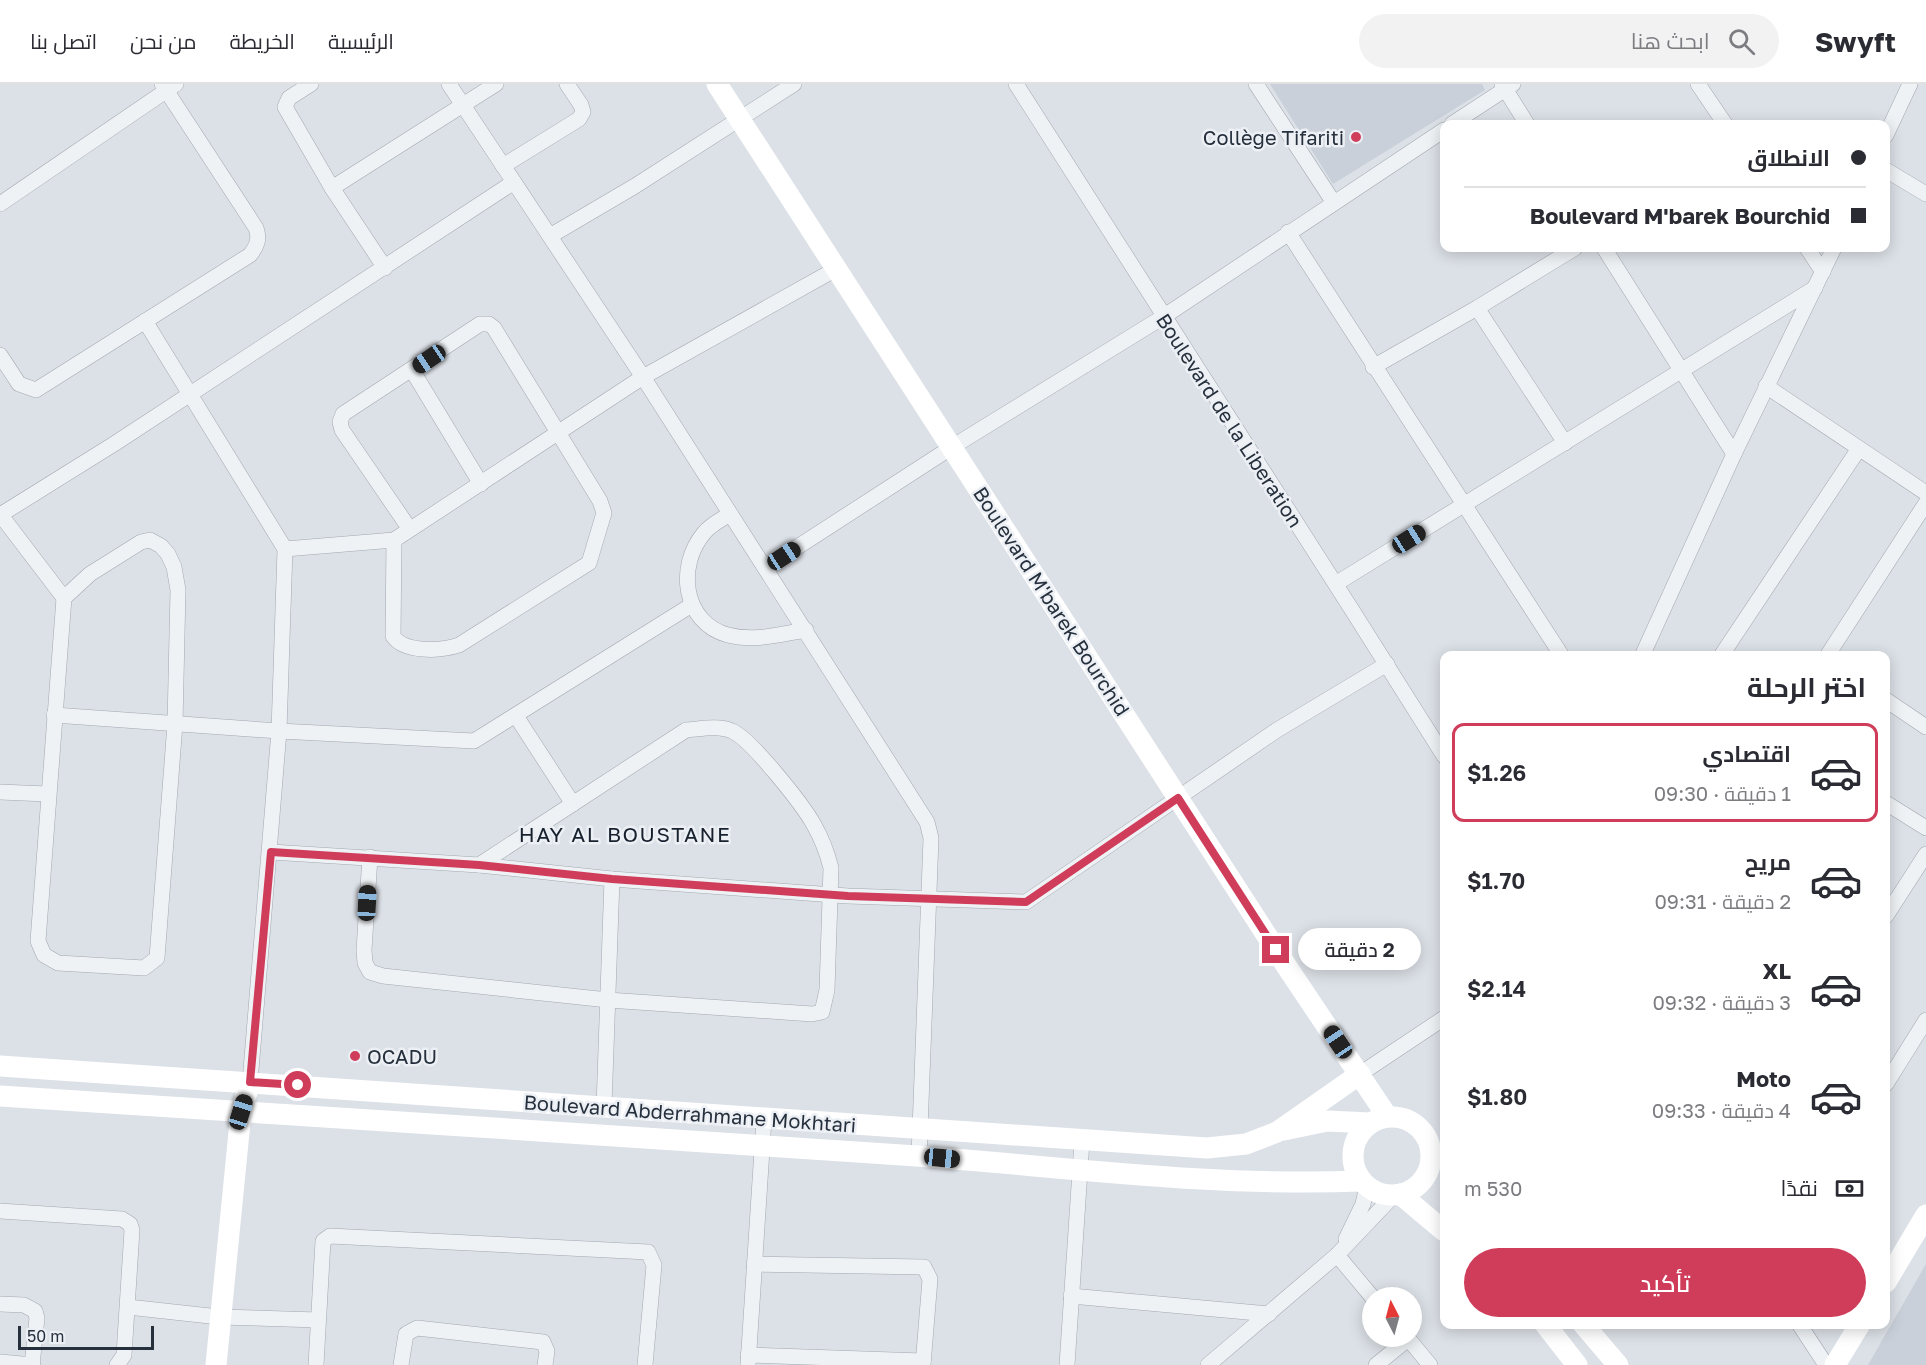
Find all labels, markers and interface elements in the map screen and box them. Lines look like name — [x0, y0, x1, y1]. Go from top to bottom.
search box — [1359, 14, 1779, 68]
icon: search — [1725, 25, 1758, 58]
text: Swyft — [1815, 25, 1896, 58]
text: ابحث هنا — [1631, 27, 1710, 54]
text: اتصل بنا — [30, 28, 97, 54]
text: من نحن — [130, 28, 196, 54]
text: الخريطة — [229, 28, 295, 54]
text: الرئيسية — [328, 28, 394, 54]
place label: Collège Tifariti — [1203, 125, 1344, 149]
marker: Collège Tifariti — [1349, 130, 1363, 144]
text: الانطلاق — [1747, 144, 1830, 171]
text: Boulevard M'barek Bourchid — [1530, 202, 1830, 229]
street label: Boulevard de la Liberation — [1152, 308, 1308, 532]
car — [409, 341, 449, 377]
street label: Boulevard M'barek Bourchid — [969, 482, 1135, 720]
car — [1389, 522, 1429, 556]
car — [764, 539, 804, 573]
text: اختر الرحلة — [1747, 671, 1866, 703]
text: اقتصادي — [1702, 740, 1791, 767]
icon: car — [1809, 746, 1863, 800]
text: $1.26 — [1467, 759, 1526, 786]
text: 1 دقيقة · 09:30 — [1654, 781, 1791, 805]
district label: HAY AL BOUSTANE — [519, 821, 731, 847]
text: مريح — [1745, 848, 1791, 875]
icon: car — [1809, 854, 1863, 908]
text: $1.70 — [1467, 867, 1525, 894]
car — [357, 885, 377, 921]
text: 2 دقيقة · 09:31 — [1654, 889, 1791, 913]
callout: 2 دقيقة — [1297, 929, 1420, 971]
route end — [1262, 936, 1289, 963]
text: 2 دقيقة — [1324, 937, 1395, 961]
text: XL — [1763, 957, 1791, 984]
icon: car — [1809, 962, 1863, 1016]
text: $2.14 — [1467, 975, 1526, 1002]
text: 3 دقيقة · 09:32 — [1652, 990, 1791, 1014]
car — [1320, 1022, 1356, 1062]
place label: OCADU — [367, 1044, 437, 1068]
marker: OCADU — [348, 1049, 362, 1063]
text: Moto — [1736, 1065, 1791, 1092]
icon: car — [1809, 1070, 1863, 1124]
route start — [284, 1071, 311, 1098]
text: $1.80 — [1467, 1083, 1527, 1110]
street label: Boulevard Abderrahmane Mokhtari — [523, 1089, 857, 1137]
car — [227, 1092, 255, 1132]
text: 4 دقيقة · 09:33 — [1652, 1098, 1791, 1122]
car — [923, 1147, 961, 1169]
icon: cash — [1833, 1172, 1866, 1205]
text: نقدًا — [1780, 1174, 1818, 1201]
text: 530 m — [1464, 1176, 1522, 1200]
button: تأكيد — [1464, 1248, 1866, 1317]
north arrow — [1362, 1287, 1422, 1347]
map controls — [1362, 1287, 1422, 1347]
scale bar — [18, 1323, 154, 1350]
text: 50 m — [27, 1326, 64, 1346]

